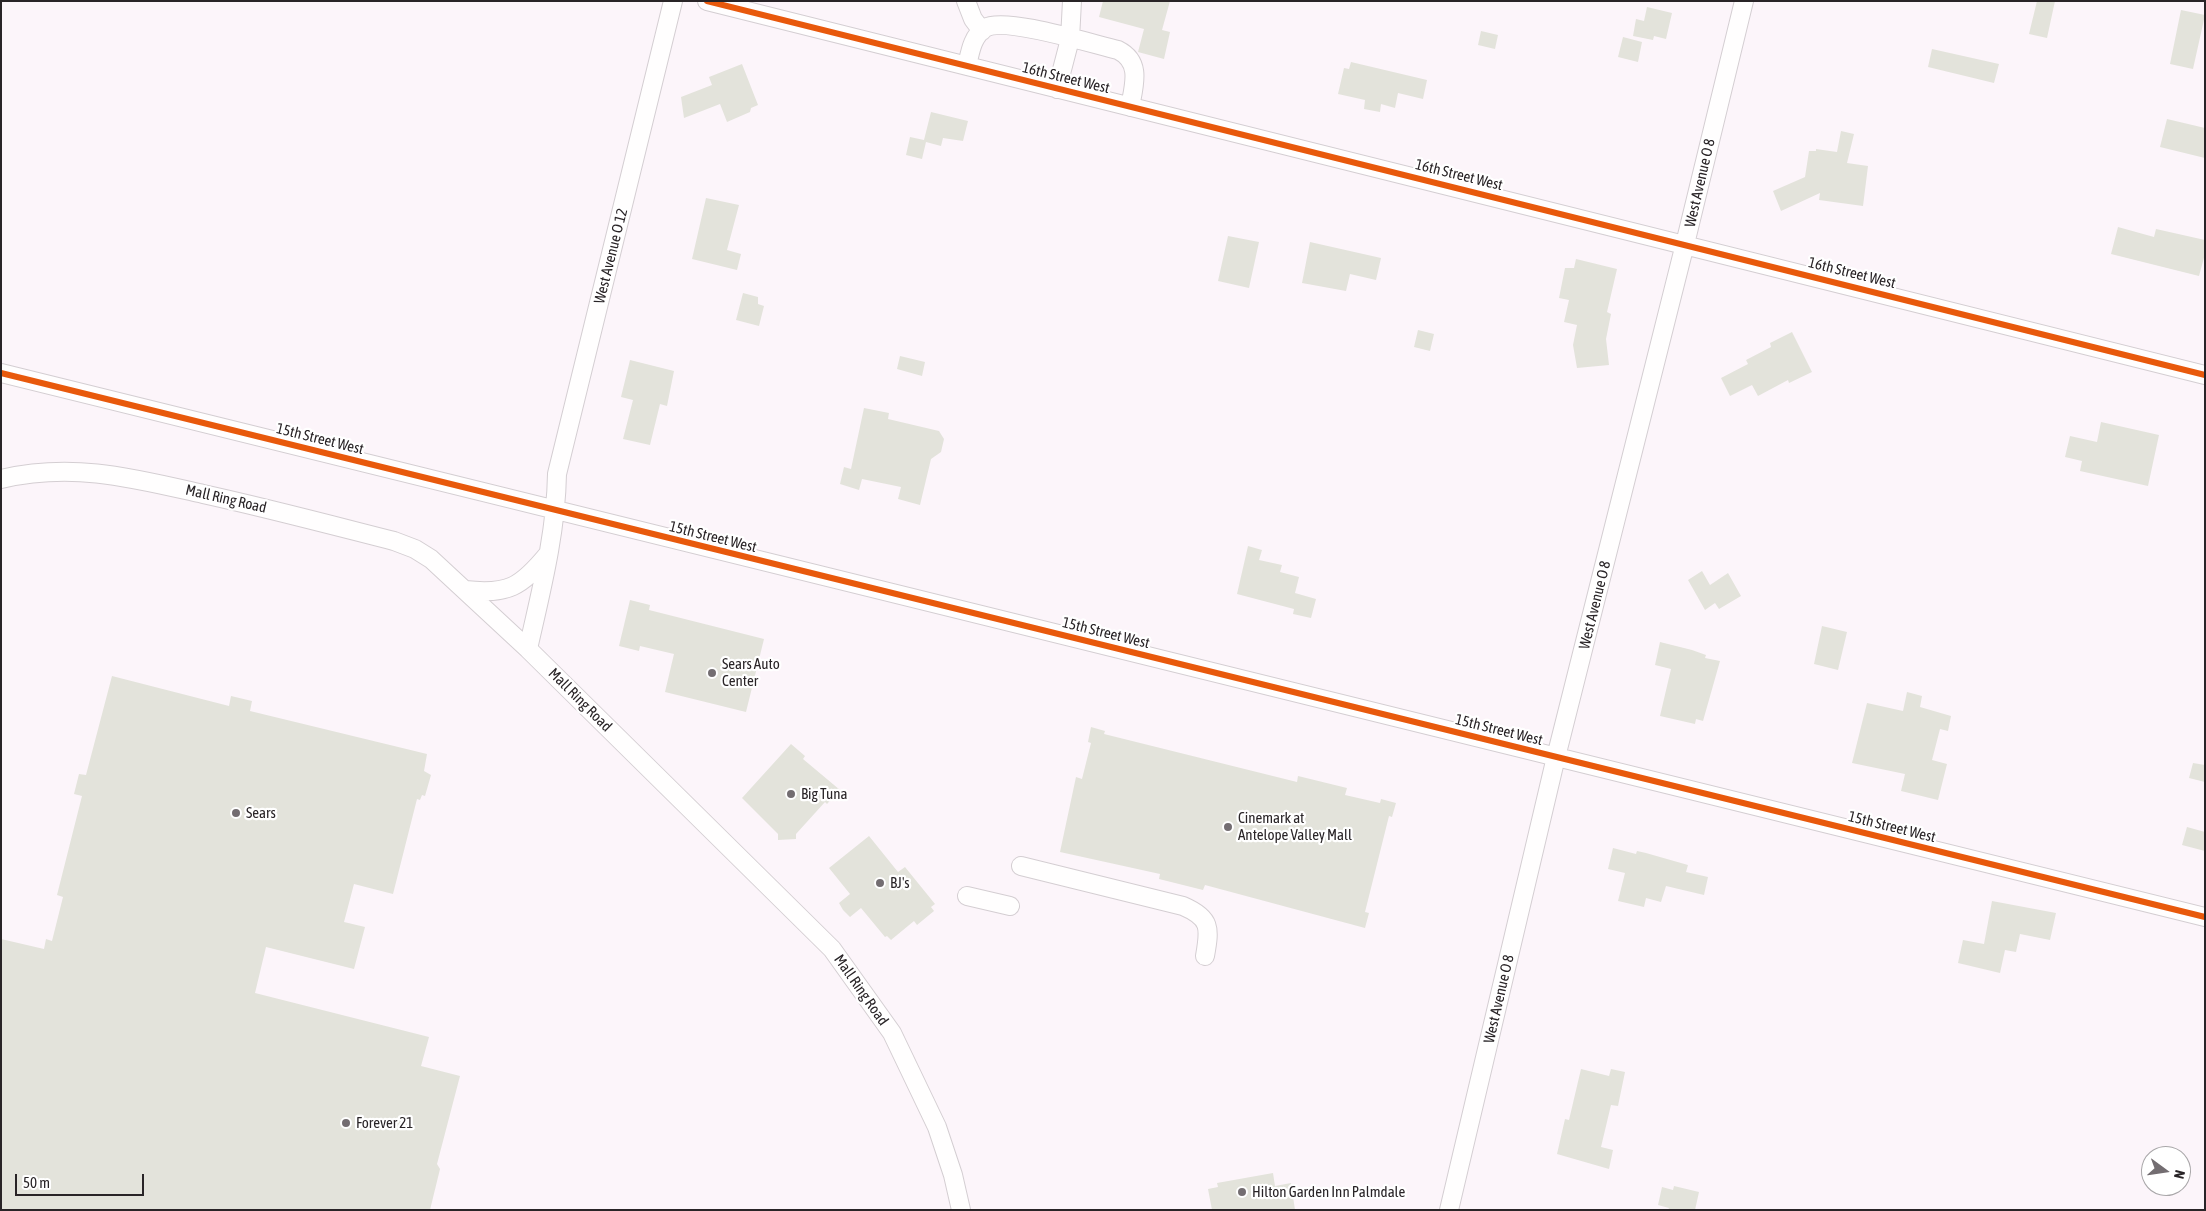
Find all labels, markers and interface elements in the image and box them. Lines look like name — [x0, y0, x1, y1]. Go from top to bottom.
street label: 16th Street West — [1020, 58, 1112, 98]
street label: West Avenue O 8 — [1681, 137, 1719, 229]
street label: 16th Street West — [1413, 155, 1505, 195]
street label: West Avenue O 12 — [590, 207, 632, 305]
street label: 16th Street West — [1806, 253, 1898, 293]
street label: 15th Street West — [274, 419, 366, 459]
street label: Mall Ring Road — [184, 481, 268, 517]
street label: 15th Street West — [667, 517, 759, 557]
street label: West Avenue O 8 — [1575, 559, 1615, 651]
street label: 15th Street West — [1060, 613, 1152, 653]
place label: Sears Auto Center — [722, 655, 780, 690]
street label: Mall Ring Road — [545, 665, 615, 735]
marker: Sears Auto Center — [706, 667, 718, 679]
street label: 15th Street West — [1453, 710, 1545, 750]
place label: Big Tuna — [801, 785, 847, 803]
marker: Big Tuna — [785, 788, 797, 800]
place label: Sears — [246, 804, 276, 822]
marker: Sears — [230, 807, 242, 819]
street label: 15th Street West — [1846, 807, 1938, 847]
place label: Cinemark at Antelope Valley Mall — [1238, 809, 1352, 844]
marker: Cinemark at Antelope Valley Mall — [1222, 821, 1234, 833]
place label: BJ's — [890, 874, 910, 892]
marker: BJ's — [874, 877, 886, 889]
street label: Mall Ring Road — [830, 951, 892, 1029]
street label: West Avenue O 8 — [1480, 953, 1518, 1045]
place label: Forever 21 — [356, 1114, 413, 1132]
marker: Forever 21 — [340, 1117, 352, 1129]
north arrow — [2141, 1146, 2191, 1196]
scale bar — [18, 1164, 146, 1196]
text: N — [2171, 1168, 2188, 1180]
text: 50 m — [23, 1174, 50, 1191]
place label: Hilton Garden Inn Palmdale — [1252, 1183, 1405, 1201]
marker: Hilton Garden Inn Palmdale — [1236, 1186, 1248, 1198]

